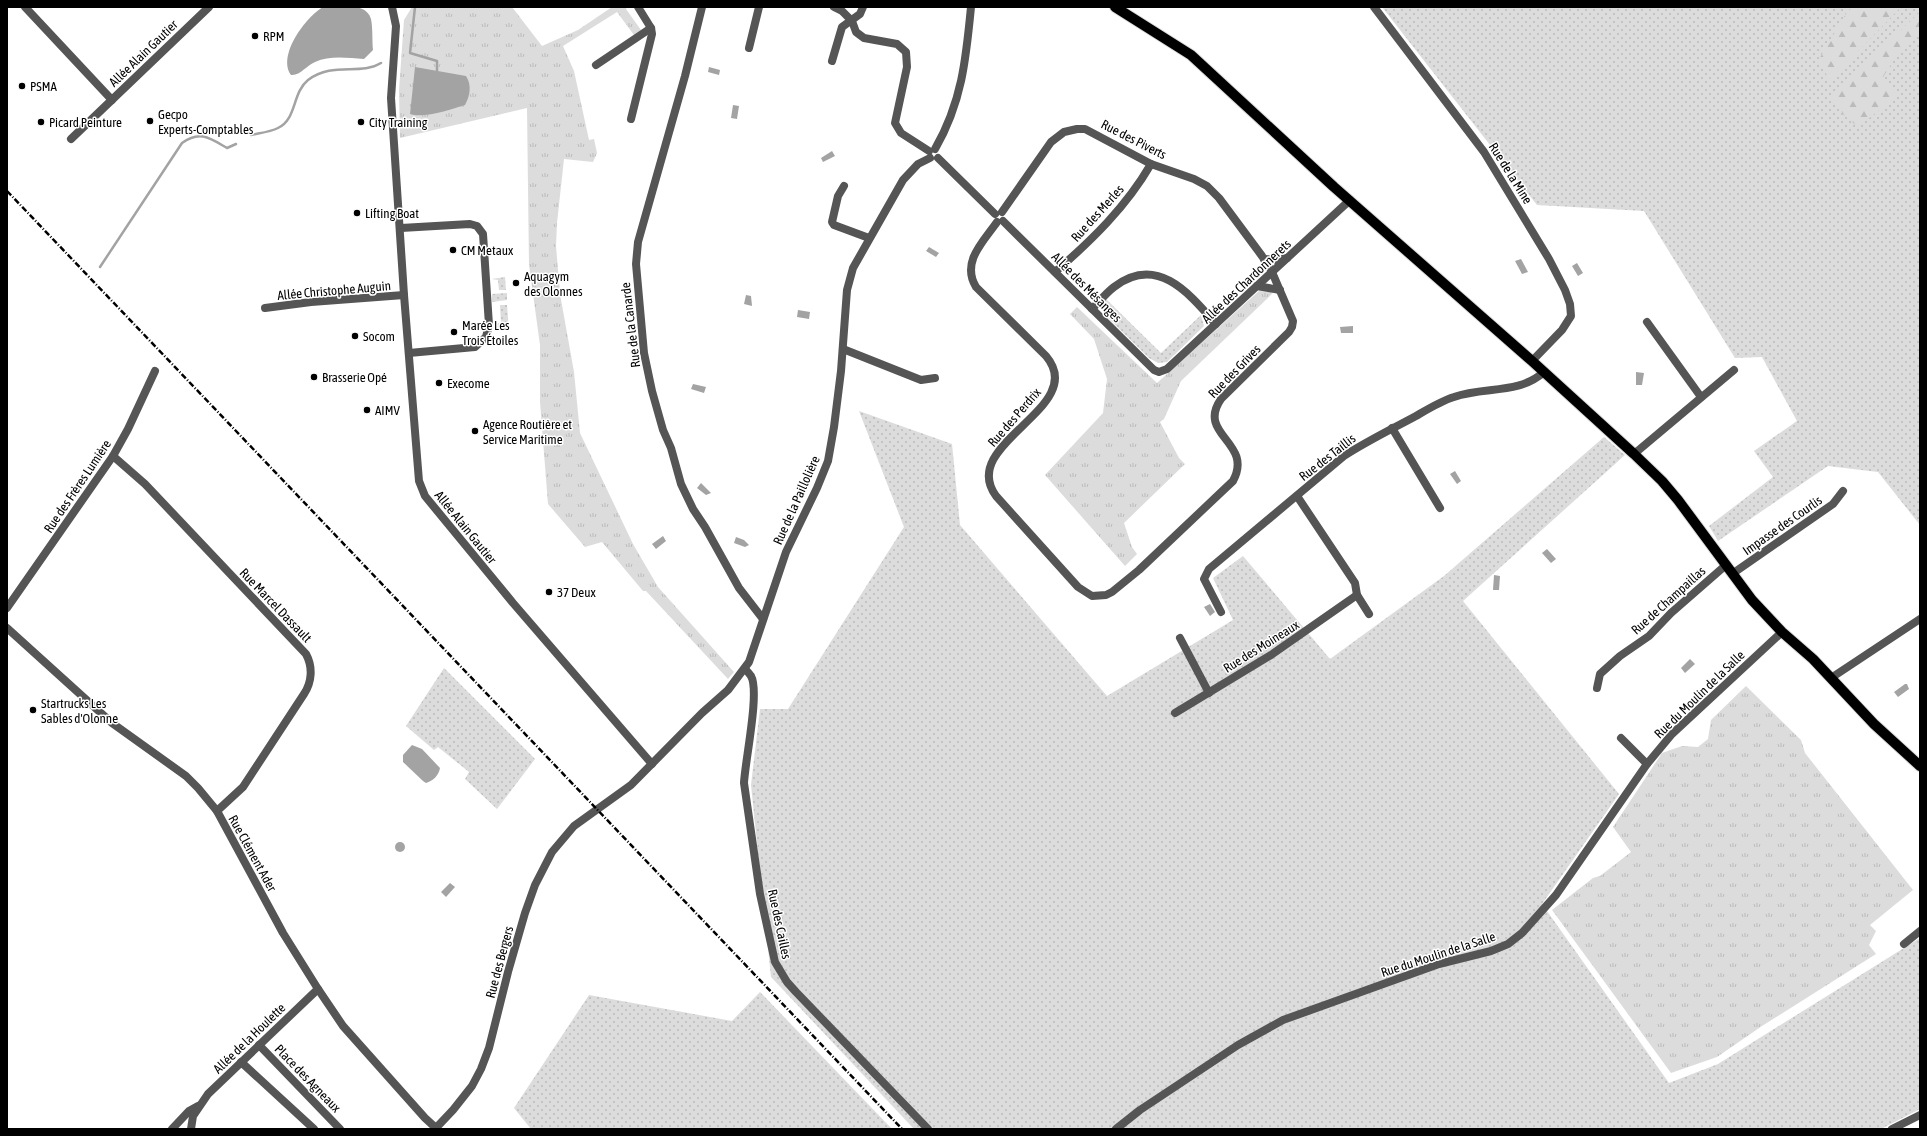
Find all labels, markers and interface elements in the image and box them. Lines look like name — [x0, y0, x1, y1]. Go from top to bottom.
street label: Allée Alain Gautier — [106, 17, 181, 90]
place label: RPM — [263, 29, 285, 44]
marker: RPM — [250, 31, 260, 41]
place label: PSMA — [30, 79, 58, 94]
marker: PSMA — [17, 81, 27, 91]
place label: Gecpo Experts-Comptables — [158, 107, 254, 137]
place label: Picard Peinture — [49, 115, 122, 130]
place label: City Training — [369, 115, 428, 130]
marker: Gecpo Experts-Comptables — [145, 116, 155, 126]
marker: Picard Peinture — [36, 117, 46, 127]
marker: City Training — [356, 117, 366, 127]
street label: Rue des Piverts — [1099, 117, 1169, 162]
street label: Rue de la Mine — [1486, 140, 1535, 207]
street label: Rue des Merles — [1068, 182, 1127, 245]
place label: Lifting Boat — [365, 206, 419, 221]
marker: Lifting Boat — [352, 208, 362, 218]
street label: Allée des Chardonnerets — [1199, 236, 1294, 326]
place label: CM Metaux — [461, 243, 514, 258]
marker: CM Metaux — [448, 245, 458, 255]
street label: Allée des Mésanges — [1049, 249, 1125, 326]
place label: Aquagym des Olonnes — [524, 269, 583, 299]
street label: Allée Christophe Auguin — [277, 278, 391, 303]
marker: Aquagym des Olonnes — [511, 278, 521, 288]
street label: Rue de la Canarde — [618, 281, 643, 368]
place label: Marée Les Trois Étoiles — [462, 318, 519, 348]
marker: Marée Les Trois Étoiles — [449, 327, 459, 337]
place label: Socom — [363, 329, 395, 344]
marker: Socom — [350, 331, 360, 341]
street label: Rue des Grives — [1205, 341, 1264, 401]
place label: Brasserie Opé — [322, 370, 387, 385]
marker: Brasserie Opé — [309, 372, 319, 382]
place label: Execome — [447, 376, 490, 391]
marker: Execome — [434, 378, 444, 388]
street label: Rue des Perdrix — [985, 384, 1045, 450]
place label: AIMV — [375, 403, 400, 418]
marker: AIMV — [362, 405, 372, 415]
place label: Agence Routière et Service Maritime — [483, 417, 572, 447]
marker: Agence Routière et Service Maritime — [470, 426, 480, 436]
street label: Rue des Taillis — [1296, 431, 1359, 484]
street label: Rue des Frères Lumière — [41, 437, 114, 536]
street label: Rue de la Paillolière — [770, 453, 823, 547]
street label: Allée Alain Gautier — [432, 488, 500, 567]
street label: Impasse des Courlis — [1740, 492, 1825, 558]
street label: Rue de Champaillas — [1628, 563, 1709, 638]
street label: Rue Marcel Dassault — [237, 565, 315, 646]
place label: 37 Deux — [557, 585, 596, 600]
marker: 37 Deux — [544, 587, 554, 597]
street label: Rue des Moineaux — [1221, 617, 1303, 676]
street label: Rue du Moulin de la Salle — [1651, 647, 1748, 741]
place label: Startrucks Les Sables d'Olonne — [41, 696, 118, 726]
marker: Startrucks Les Sables d'Olonne — [28, 705, 38, 715]
street label: Rue Clément Ader — [225, 812, 280, 894]
street label: Rue des Cailles — [765, 888, 794, 961]
street label: Rue des Bergers — [483, 924, 516, 1000]
street label: Rue du Moulin de la Salle — [1379, 929, 1497, 980]
street label: Allée de la Houlette — [210, 1000, 289, 1076]
street label: Place des Agneaux — [271, 1041, 344, 1116]

